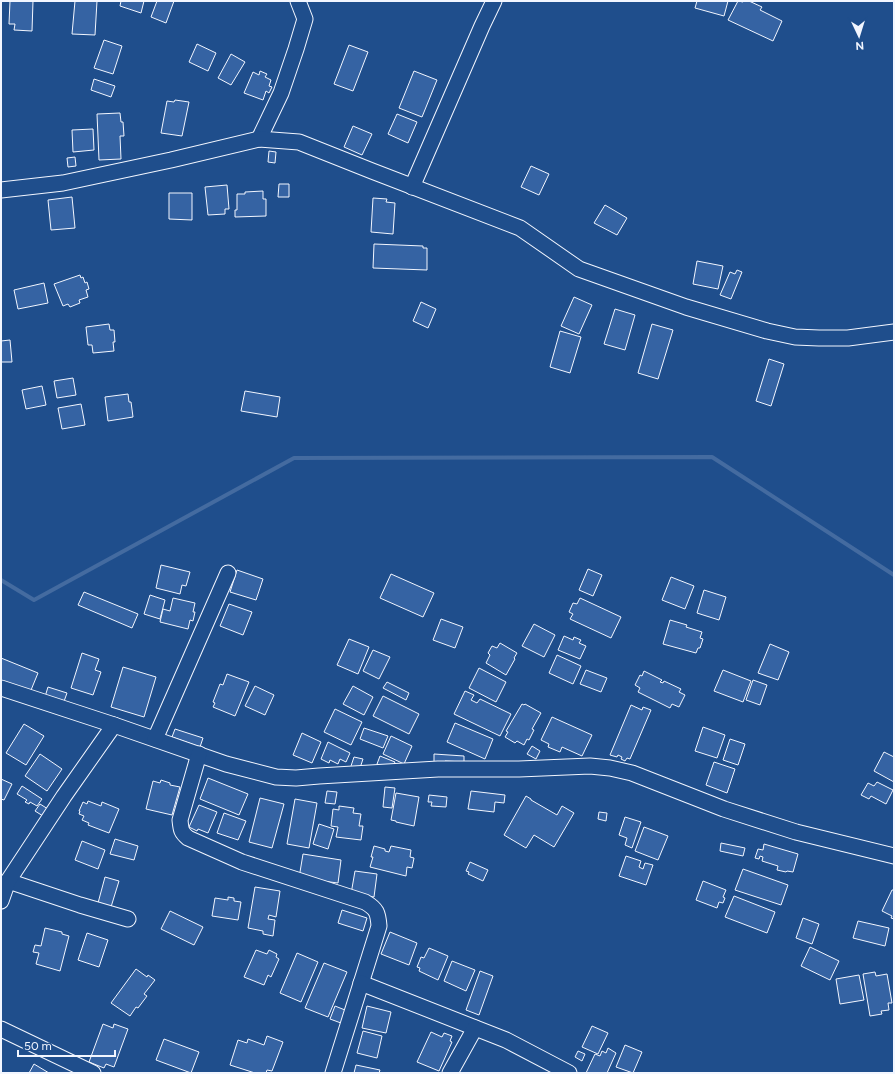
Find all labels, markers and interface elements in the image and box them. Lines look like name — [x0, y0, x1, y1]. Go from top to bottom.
north arrow — [839, 16, 879, 56]
text: N — [855, 39, 864, 52]
scale bar — [18, 1032, 115, 1058]
text: 50 m — [24, 1039, 52, 1053]

